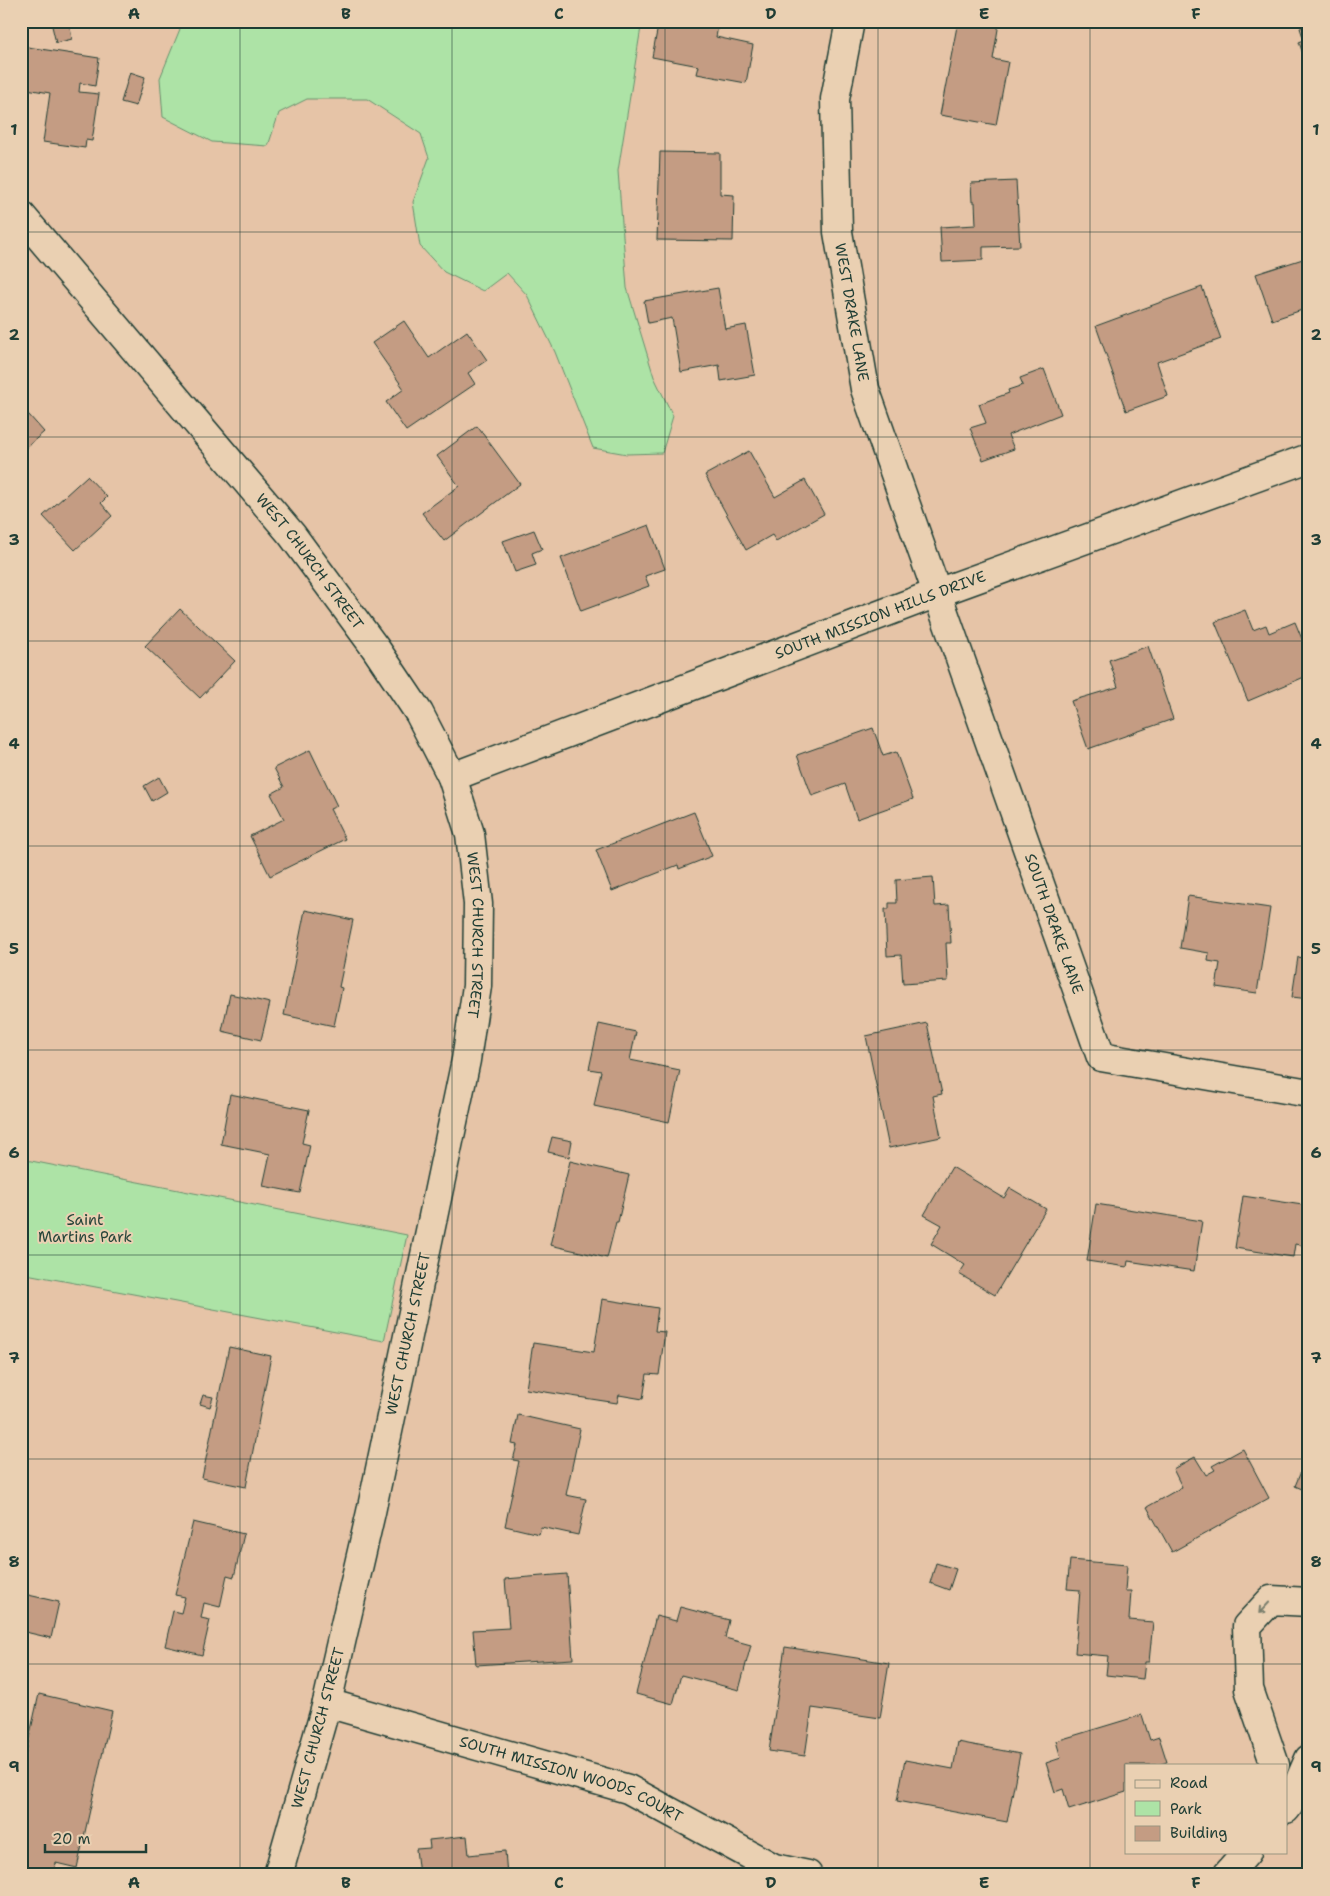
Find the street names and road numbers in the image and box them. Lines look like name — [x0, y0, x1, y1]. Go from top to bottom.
street label: WEST DRAKE LANE — [830, 241, 874, 383]
street label: WEST CHURCH STREET — [251, 489, 368, 633]
street label: SOUTH MISSION HILLS DRIVE — [772, 566, 989, 664]
street label: WEST CHURCH STREET — [462, 851, 488, 1019]
street label: SOUTH DRAKE LANE — [1020, 851, 1088, 997]
street label: WEST CHURCH STREET — [381, 1251, 435, 1417]
street label: WEST CHURCH STREET — [287, 1645, 349, 1811]
street label: SOUTH MISSION WOODS COURT — [457, 1731, 686, 1827]

